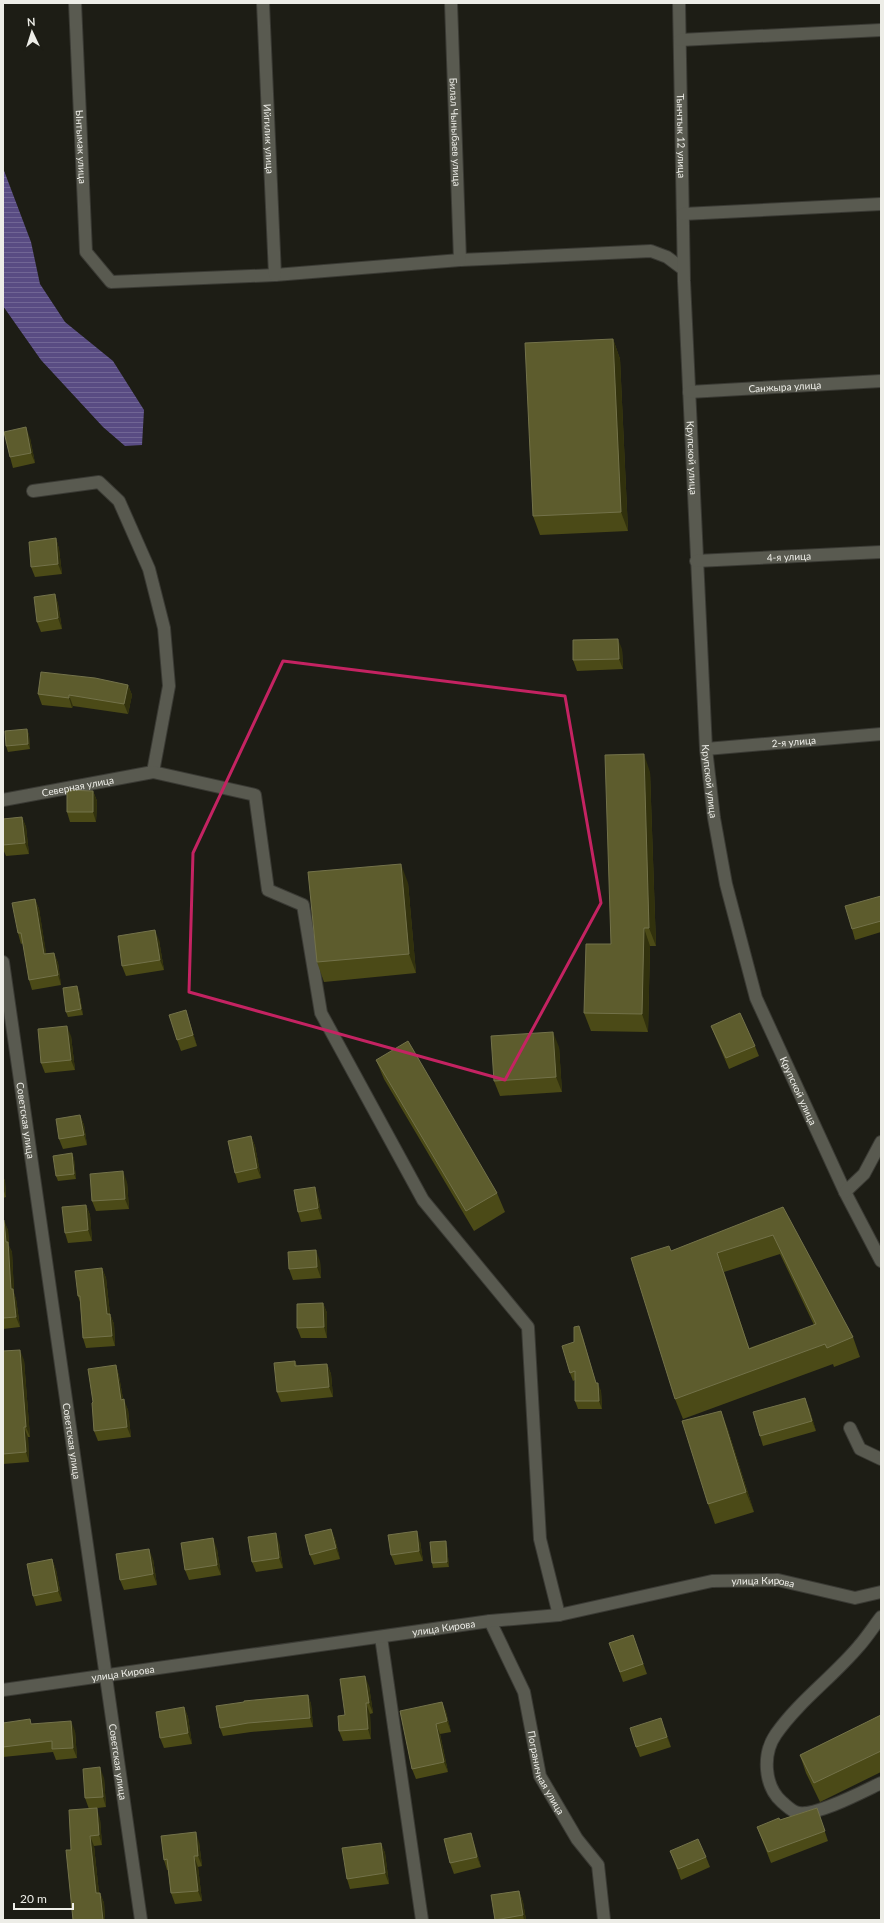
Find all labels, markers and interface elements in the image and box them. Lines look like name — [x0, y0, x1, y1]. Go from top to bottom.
north arrow — [12, 12, 52, 52]
text: N — [27, 15, 36, 28]
street label: Билал Чыныбаев улица — [448, 77, 463, 187]
street label: Тынчтык 12 улица — [675, 94, 688, 178]
street label: Ийгилик улица — [261, 104, 277, 174]
street label: Ынтымак улица — [74, 110, 89, 184]
street label: Санжыра улица — [748, 378, 822, 395]
street label: Крупской улица — [685, 421, 700, 495]
street label: 4-я улица — [766, 549, 811, 564]
street label: 2-я улица — [771, 734, 816, 749]
street label: Крупской улица — [700, 744, 720, 819]
street label: Северная улица — [41, 773, 115, 799]
street label: Крупской улица — [778, 1055, 819, 1127]
street label: Советская улица — [14, 1081, 37, 1159]
street label: Советская улица — [61, 1402, 83, 1480]
street label: улица Кирова — [731, 1574, 796, 1590]
street label: улица Кирова — [411, 1617, 476, 1638]
street label: улица Кирова — [90, 1663, 155, 1683]
street label: Советская улица — [107, 1723, 130, 1801]
street label: Пограничная улица — [525, 1730, 567, 1817]
scale bar — [14, 1885, 73, 1911]
text: 20 m — [20, 1891, 47, 1906]

